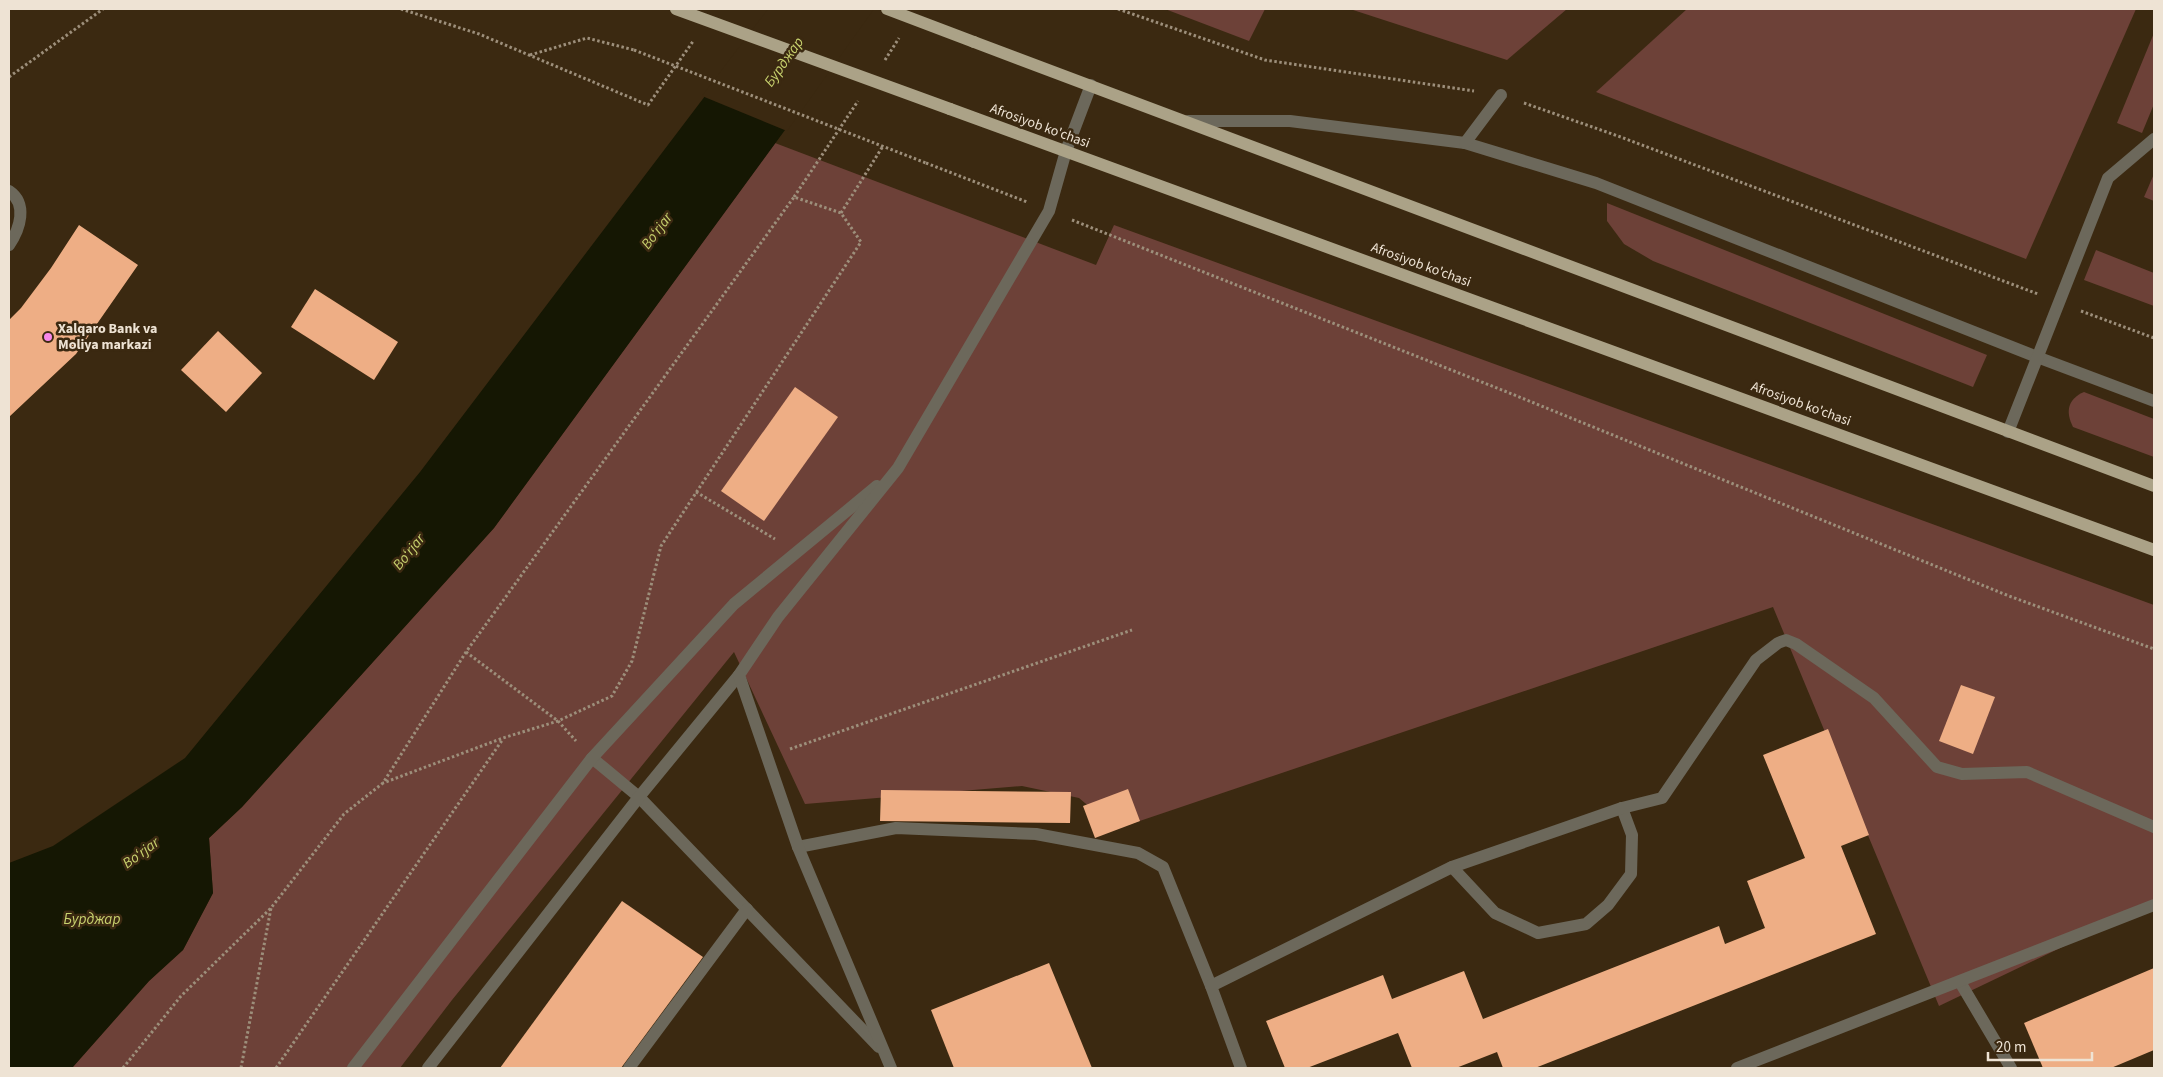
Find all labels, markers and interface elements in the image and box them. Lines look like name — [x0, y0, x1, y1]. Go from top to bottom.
water label: Бурджар — [759, 33, 809, 91]
street label: Afrosiyob ko'chasi — [987, 99, 1093, 153]
water label: Bo‘rjar — [636, 208, 678, 254]
street label: Afrosiyob ko'chasi — [1368, 238, 1474, 292]
place label: Xalqaro Bank va Moliya markazi — [58, 319, 157, 355]
marker: Xalqaro Bank va Moliya markazi — [42, 331, 54, 343]
street label: Afrosiyob ko'chasi — [1748, 377, 1854, 431]
water label: Bo‘rjar — [388, 529, 431, 575]
water label: Bo‘rjar — [118, 832, 164, 874]
water label: Бурджар — [64, 909, 120, 930]
scale bar — [1988, 1030, 2092, 1062]
text: 20 m — [1996, 1037, 2026, 1058]

